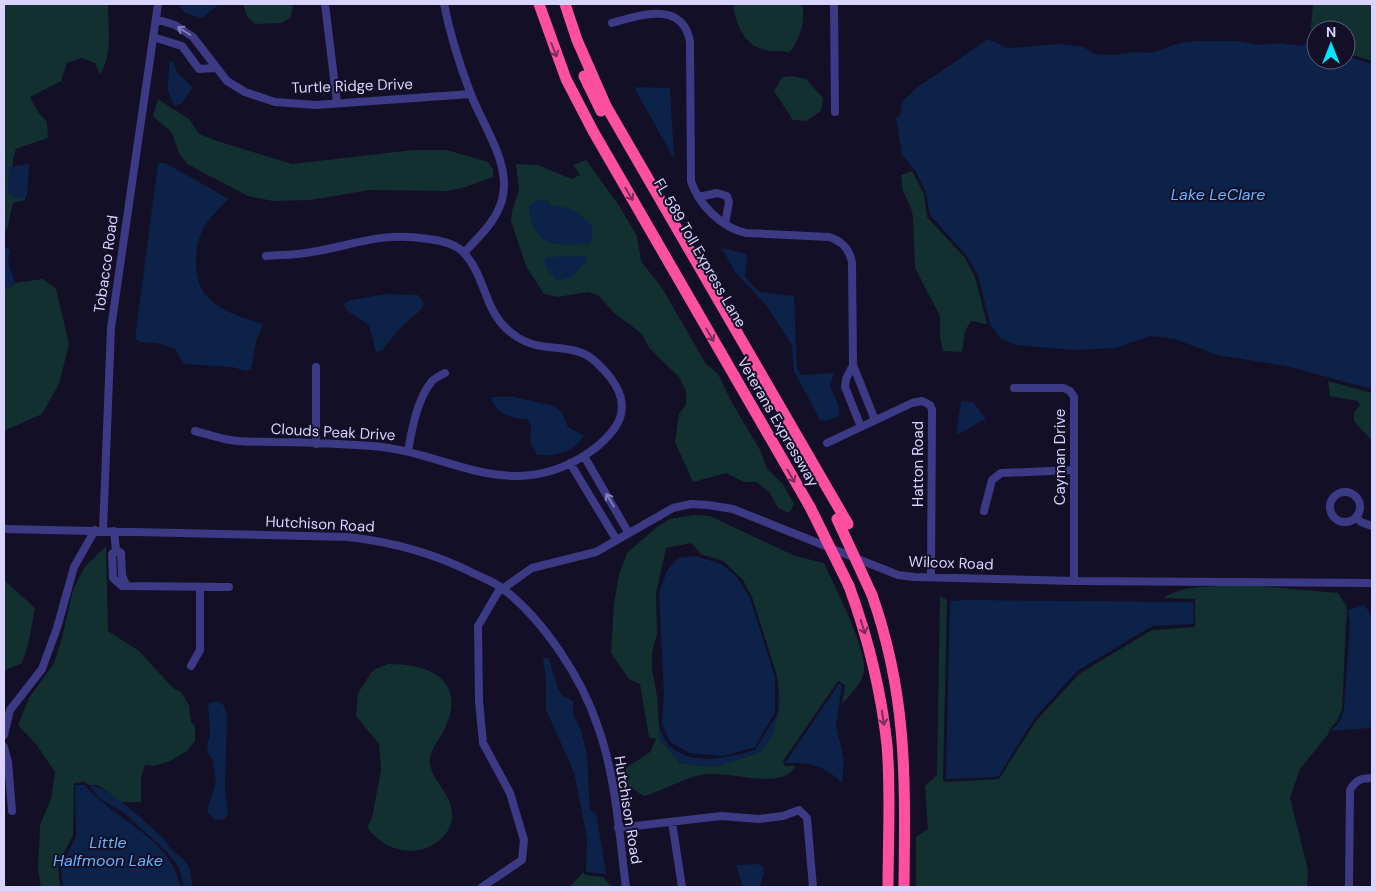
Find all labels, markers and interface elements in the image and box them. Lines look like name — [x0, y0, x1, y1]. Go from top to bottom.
north arrow — [1306, 20, 1356, 70]
text: N — [1326, 23, 1336, 41]
one-way arrow — [178, 25, 192, 35]
one-way arrow — [550, 42, 559, 57]
street label: Turtle Ridge Drive — [291, 74, 413, 98]
street label: FL 589 Toll Express Lane — [649, 175, 751, 331]
water label: Lake LeClare — [1171, 184, 1265, 205]
one-way arrow — [624, 187, 634, 201]
street label: Tobacco Road — [89, 214, 123, 314]
one-way arrow — [705, 328, 715, 342]
street label: Veterans Expressway — [733, 353, 824, 491]
street label: Cayman Drive — [1050, 409, 1070, 505]
street label: Clouds Peak Drive — [270, 419, 396, 445]
street label: Hatton Road — [908, 421, 928, 507]
one-way arrow — [787, 468, 797, 482]
one-way arrow — [604, 494, 614, 508]
street label: Hutchison Road — [265, 511, 375, 537]
street label: Wilcox Road — [908, 552, 994, 574]
one-way arrow — [859, 619, 869, 635]
one-way arrow — [879, 710, 889, 726]
street label: Hutchison Road — [610, 754, 646, 866]
water label: Little Halfmoon Lake — [53, 832, 163, 871]

